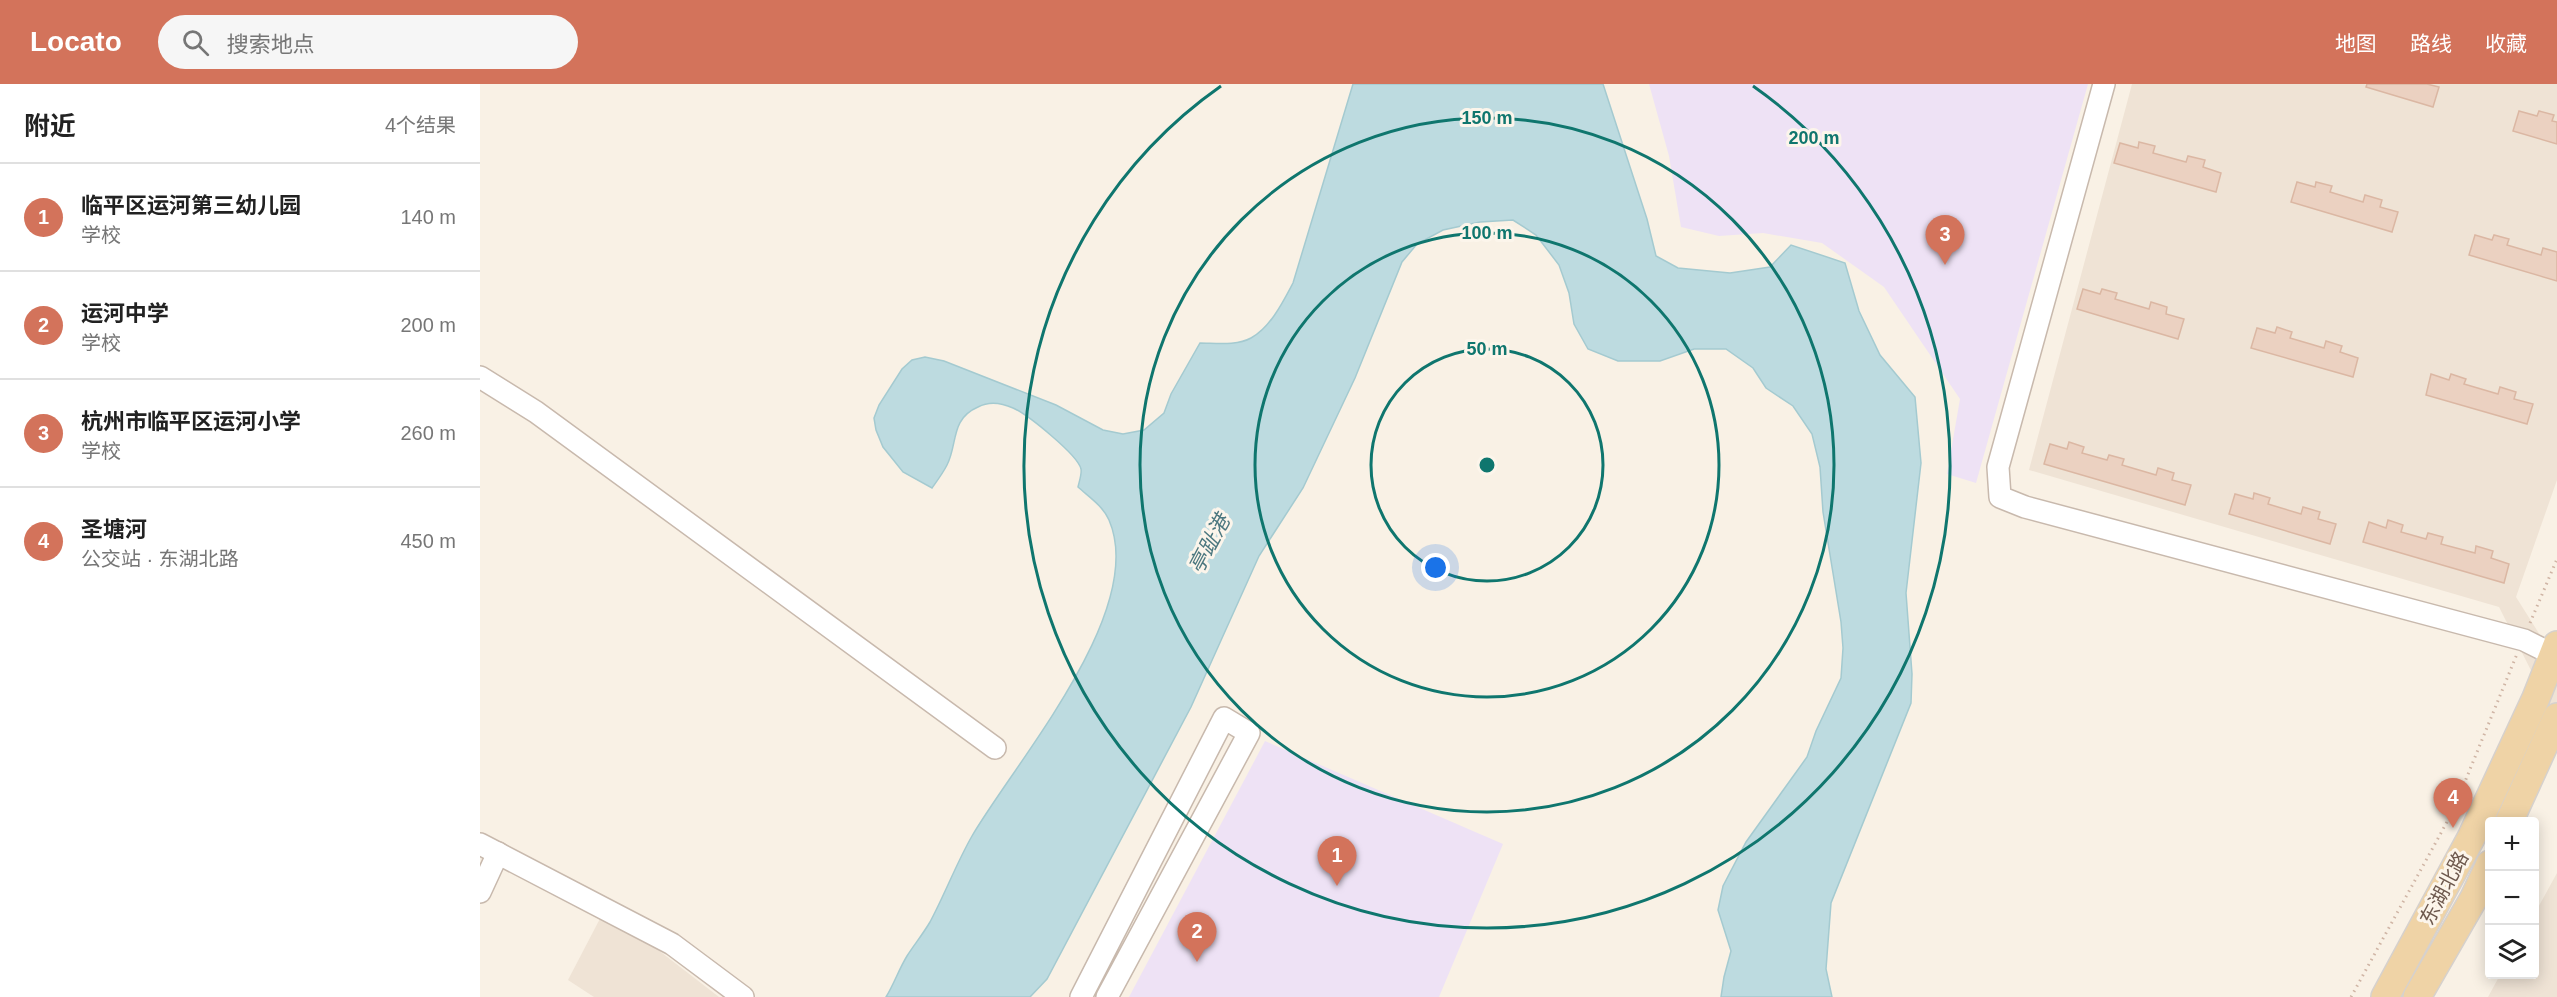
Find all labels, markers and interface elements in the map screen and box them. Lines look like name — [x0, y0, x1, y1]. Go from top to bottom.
search box — [158, 15, 578, 69]
text: Locato — [30, 26, 122, 57]
icon: search — [179, 26, 212, 59]
text: 搜索地点 — [227, 32, 315, 57]
text: 地图 — [2335, 32, 2377, 55]
text: 路线 — [2410, 32, 2452, 55]
text: 收藏 — [2485, 32, 2527, 55]
text: 150 m — [1461, 108, 1513, 128]
text: 附近 — [24, 111, 76, 141]
text: 4个结果 — [385, 114, 456, 136]
text: 200 m — [1788, 128, 1840, 148]
text: 临平区运河第三幼儿园 — [81, 193, 301, 218]
text: 1 — [38, 206, 49, 228]
text: 140 m — [400, 206, 456, 228]
pin: 3 — [1926, 216, 1964, 265]
text: 100 m — [1461, 223, 1513, 243]
text: 学校 — [81, 224, 121, 246]
text: 运河中学 — [81, 301, 169, 326]
text: 2 — [38, 314, 49, 336]
text: 200 m — [400, 314, 456, 336]
text: 学校 — [81, 332, 121, 354]
text: 50 m — [1466, 339, 1508, 359]
text: 杭州市临平区运河小学 — [81, 409, 301, 434]
text: 3 — [38, 422, 49, 444]
text: 260 m — [400, 422, 456, 444]
text: 学校 — [81, 440, 121, 462]
centre of rings — [1477, 455, 1497, 475]
water label: 亭趾港 — [1184, 508, 1235, 577]
text: 圣塘河 — [81, 517, 147, 542]
text: 4 — [38, 530, 49, 552]
text: 450 m — [400, 530, 456, 552]
text: 公交站 · 东湖北路 — [81, 548, 239, 570]
your location — [1421, 553, 1450, 582]
pin: 4 — [2434, 778, 2472, 828]
map controls — [2485, 817, 2539, 979]
button: + — [2485, 817, 2539, 871]
pin: 1 — [1318, 836, 1356, 886]
street label: 东湖北路 — [2416, 848, 2472, 928]
button: − — [2485, 871, 2539, 925]
pin: 2 — [1178, 912, 1216, 962]
button: layers — [2485, 925, 2539, 979]

